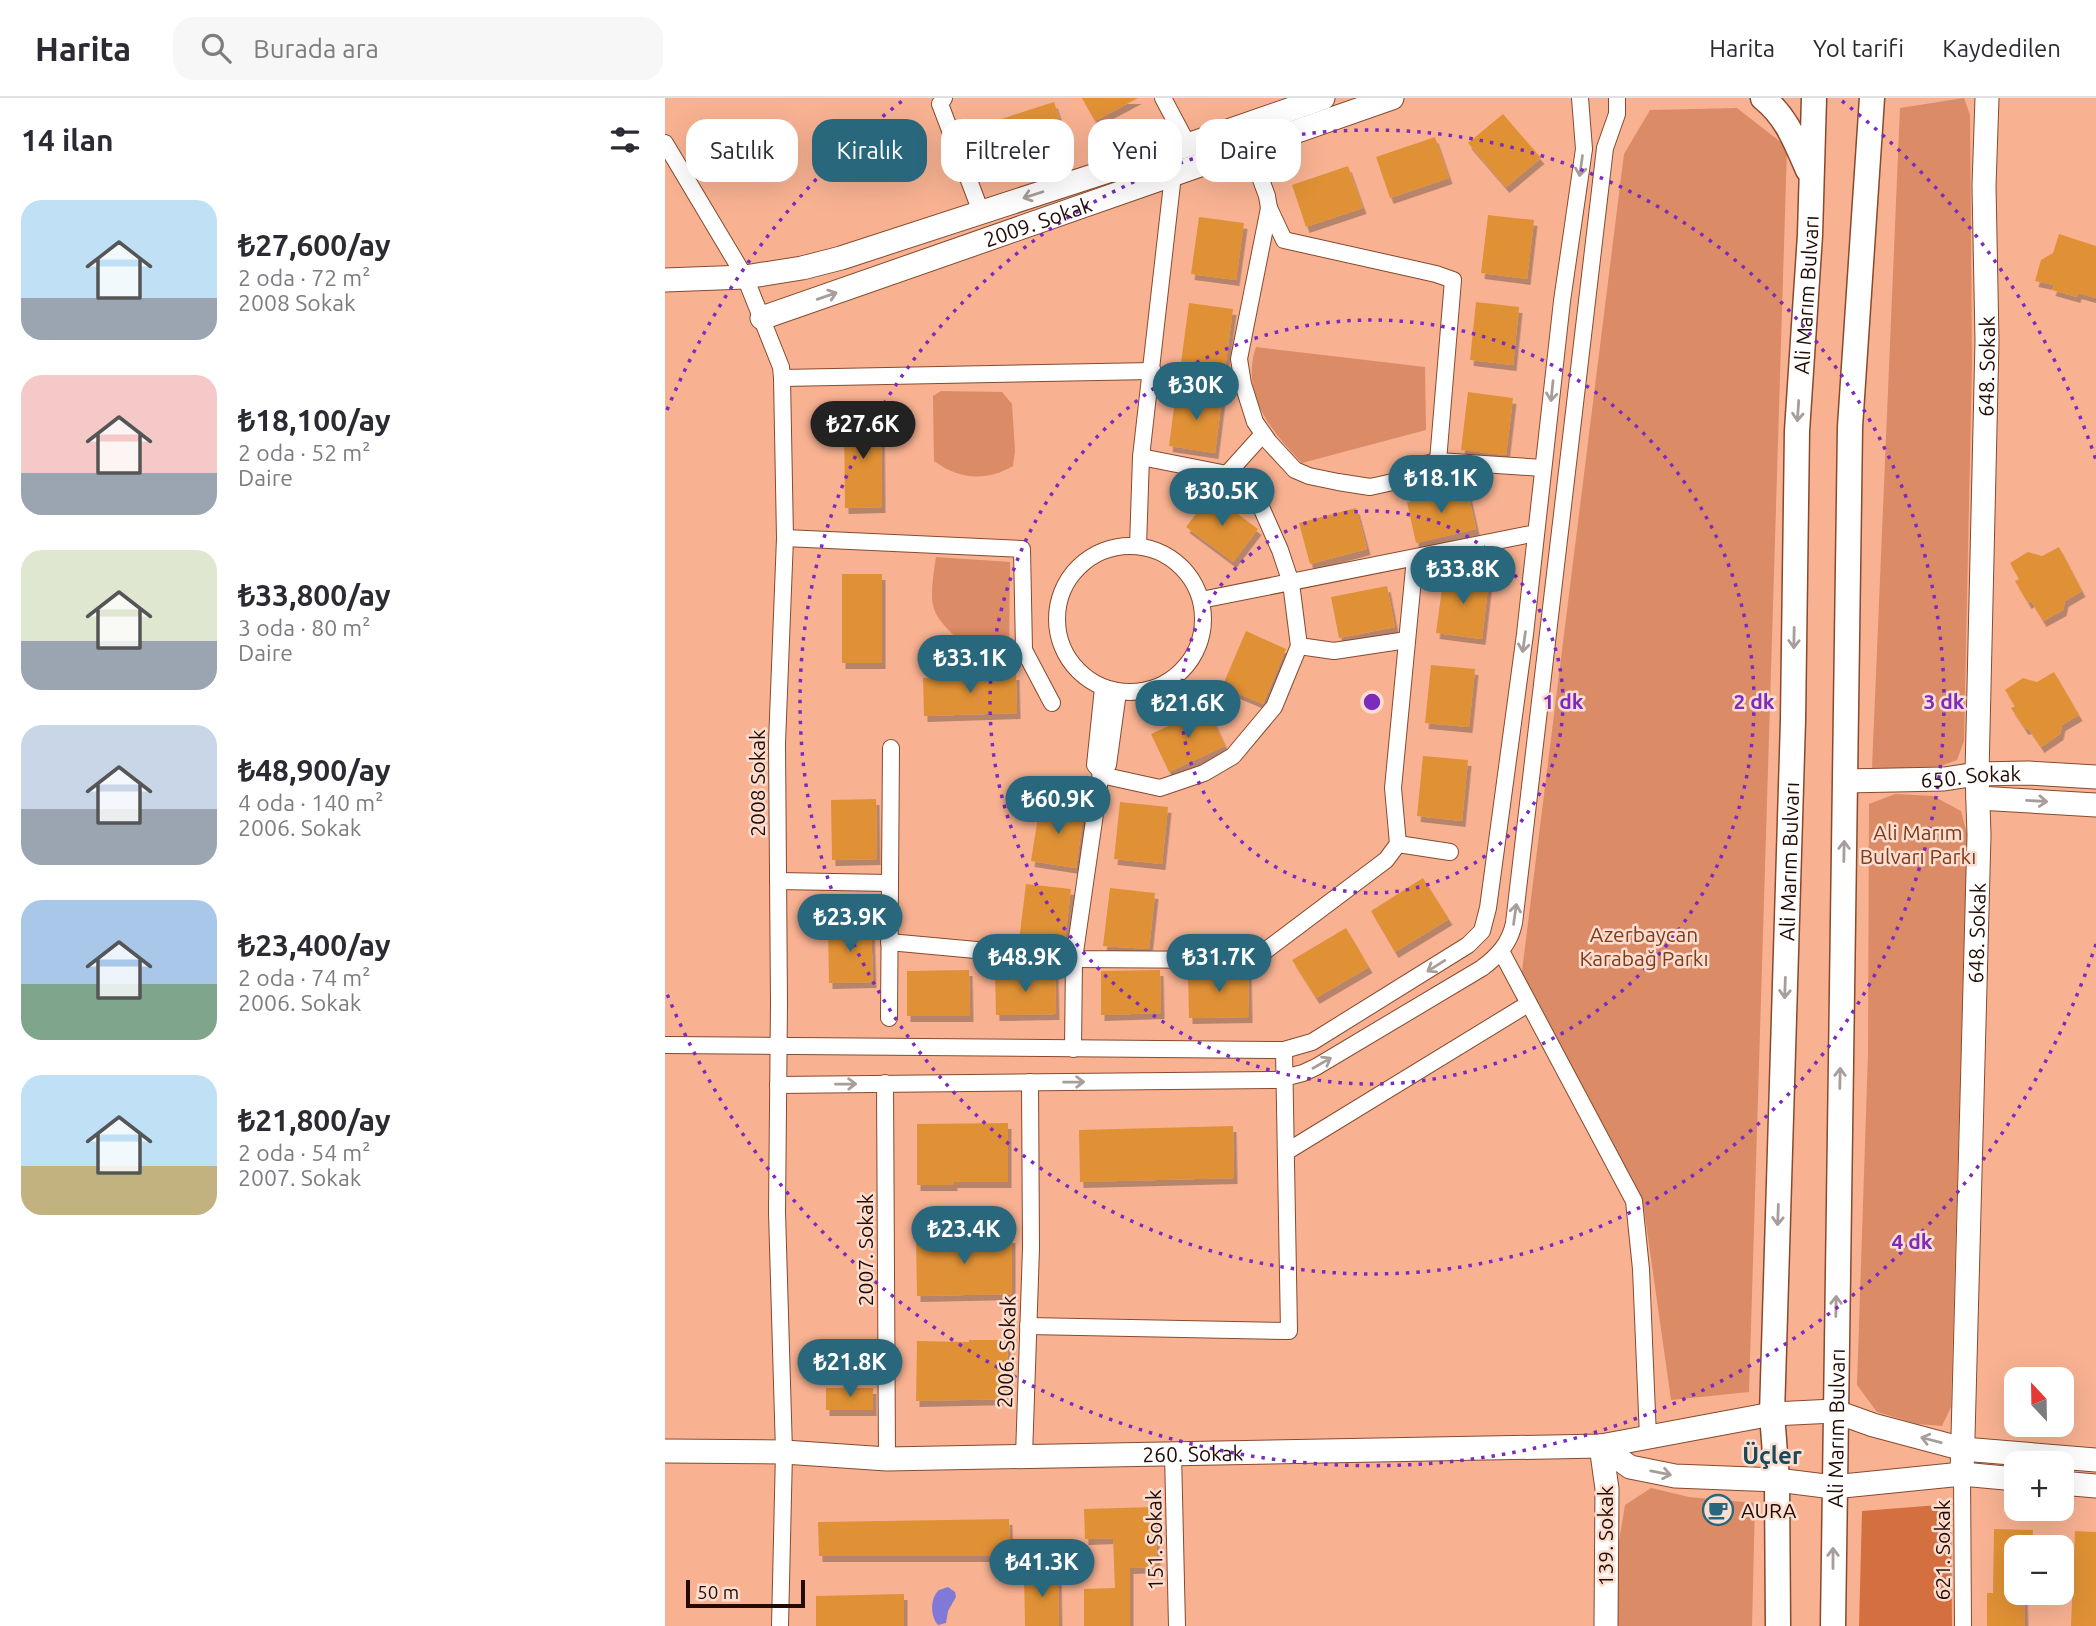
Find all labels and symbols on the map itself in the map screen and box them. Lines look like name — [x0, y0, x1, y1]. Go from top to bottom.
one-way arrow — [1574, 154, 1587, 177]
one-way arrow — [1022, 189, 1044, 202]
street label: 2009. Sokak — [981, 192, 1095, 252]
street label: Ali Marım Bulvarı — [1789, 215, 1823, 375]
one-way arrow — [815, 289, 837, 301]
street label: 648. Sokak — [1973, 315, 1999, 417]
pin: ₺30K — [1155, 362, 1237, 422]
one-way arrow — [1545, 380, 1558, 402]
one-way arrow — [1791, 399, 1804, 422]
pin: ₺27.6K — [806, 402, 920, 461]
pin: ₺18.1K — [1384, 456, 1498, 515]
pin: ₺30.5K — [1165, 468, 1279, 528]
pin: ₺33.8K — [1406, 546, 1520, 606]
one-way arrow — [1787, 626, 1801, 649]
one-way arrow — [1517, 630, 1530, 653]
pin: ₺33.1K — [913, 636, 1027, 695]
pin: ₺21.6K — [1131, 680, 1245, 740]
text: 1 dk — [1542, 689, 1584, 713]
text: 2 dk — [1733, 689, 1775, 713]
text: 3 dk — [1923, 689, 1965, 713]
centre of rings — [1360, 690, 1384, 714]
street label: 2008 Sokak — [745, 729, 769, 837]
street label: 650. Sokak — [1920, 761, 2022, 791]
pin: ₺60.9K — [1001, 776, 1115, 836]
street label: Ali Marım Bulvarı — [1774, 782, 1803, 941]
one-way arrow — [2025, 795, 2048, 808]
park label: Ali Marım Bulvarı Parkı — [1860, 820, 1976, 868]
one-way arrow — [1837, 840, 1851, 863]
street label: 648. Sokak — [1963, 882, 1990, 984]
pin: ₺23.9K — [793, 894, 907, 954]
one-way arrow — [1508, 903, 1521, 926]
park label: Azerbaycan Karabağ Parkı — [1579, 922, 1709, 970]
pin: ₺48.9K — [968, 934, 1082, 994]
pin: ₺31.7K — [1162, 934, 1276, 994]
one-way arrow — [1427, 958, 1446, 973]
one-way arrow — [1778, 976, 1792, 999]
one-way arrow — [1312, 1056, 1332, 1070]
one-way arrow — [1833, 1067, 1846, 1090]
one-way arrow — [1062, 1075, 1085, 1088]
one-way arrow — [834, 1077, 857, 1091]
street label: 2007. Sokak — [853, 1193, 877, 1306]
one-way arrow — [1771, 1204, 1784, 1227]
pin: ₺23.4K — [907, 1206, 1021, 1266]
text: 4 dk — [1891, 1229, 1933, 1253]
street label: 2006. Sokak — [992, 1295, 1020, 1409]
one-way arrow — [1829, 1295, 1843, 1318]
pin: ₺21.8K — [793, 1340, 907, 1399]
street label: Ali Marım Bulvarı — [1823, 1348, 1849, 1508]
north arrow — [2004, 1367, 2074, 1437]
one-way arrow — [1920, 1433, 1943, 1446]
street label: 260. Sokak — [1142, 1441, 1244, 1466]
district label: Üçler — [1742, 1441, 1802, 1469]
one-way arrow — [1649, 1467, 1672, 1481]
street label: 139. Sokak — [1593, 1485, 1617, 1586]
street label: 151. Sokak — [1141, 1489, 1167, 1591]
cafe icon: AURA — [1701, 1493, 1735, 1527]
place label: AURA — [1741, 1498, 1797, 1522]
street label: 621. Sokak — [1930, 1499, 1954, 1600]
pin: ₺41.3K — [985, 1540, 1099, 1599]
one-way arrow — [1826, 1547, 1840, 1570]
scale bar — [686, 1577, 805, 1609]

